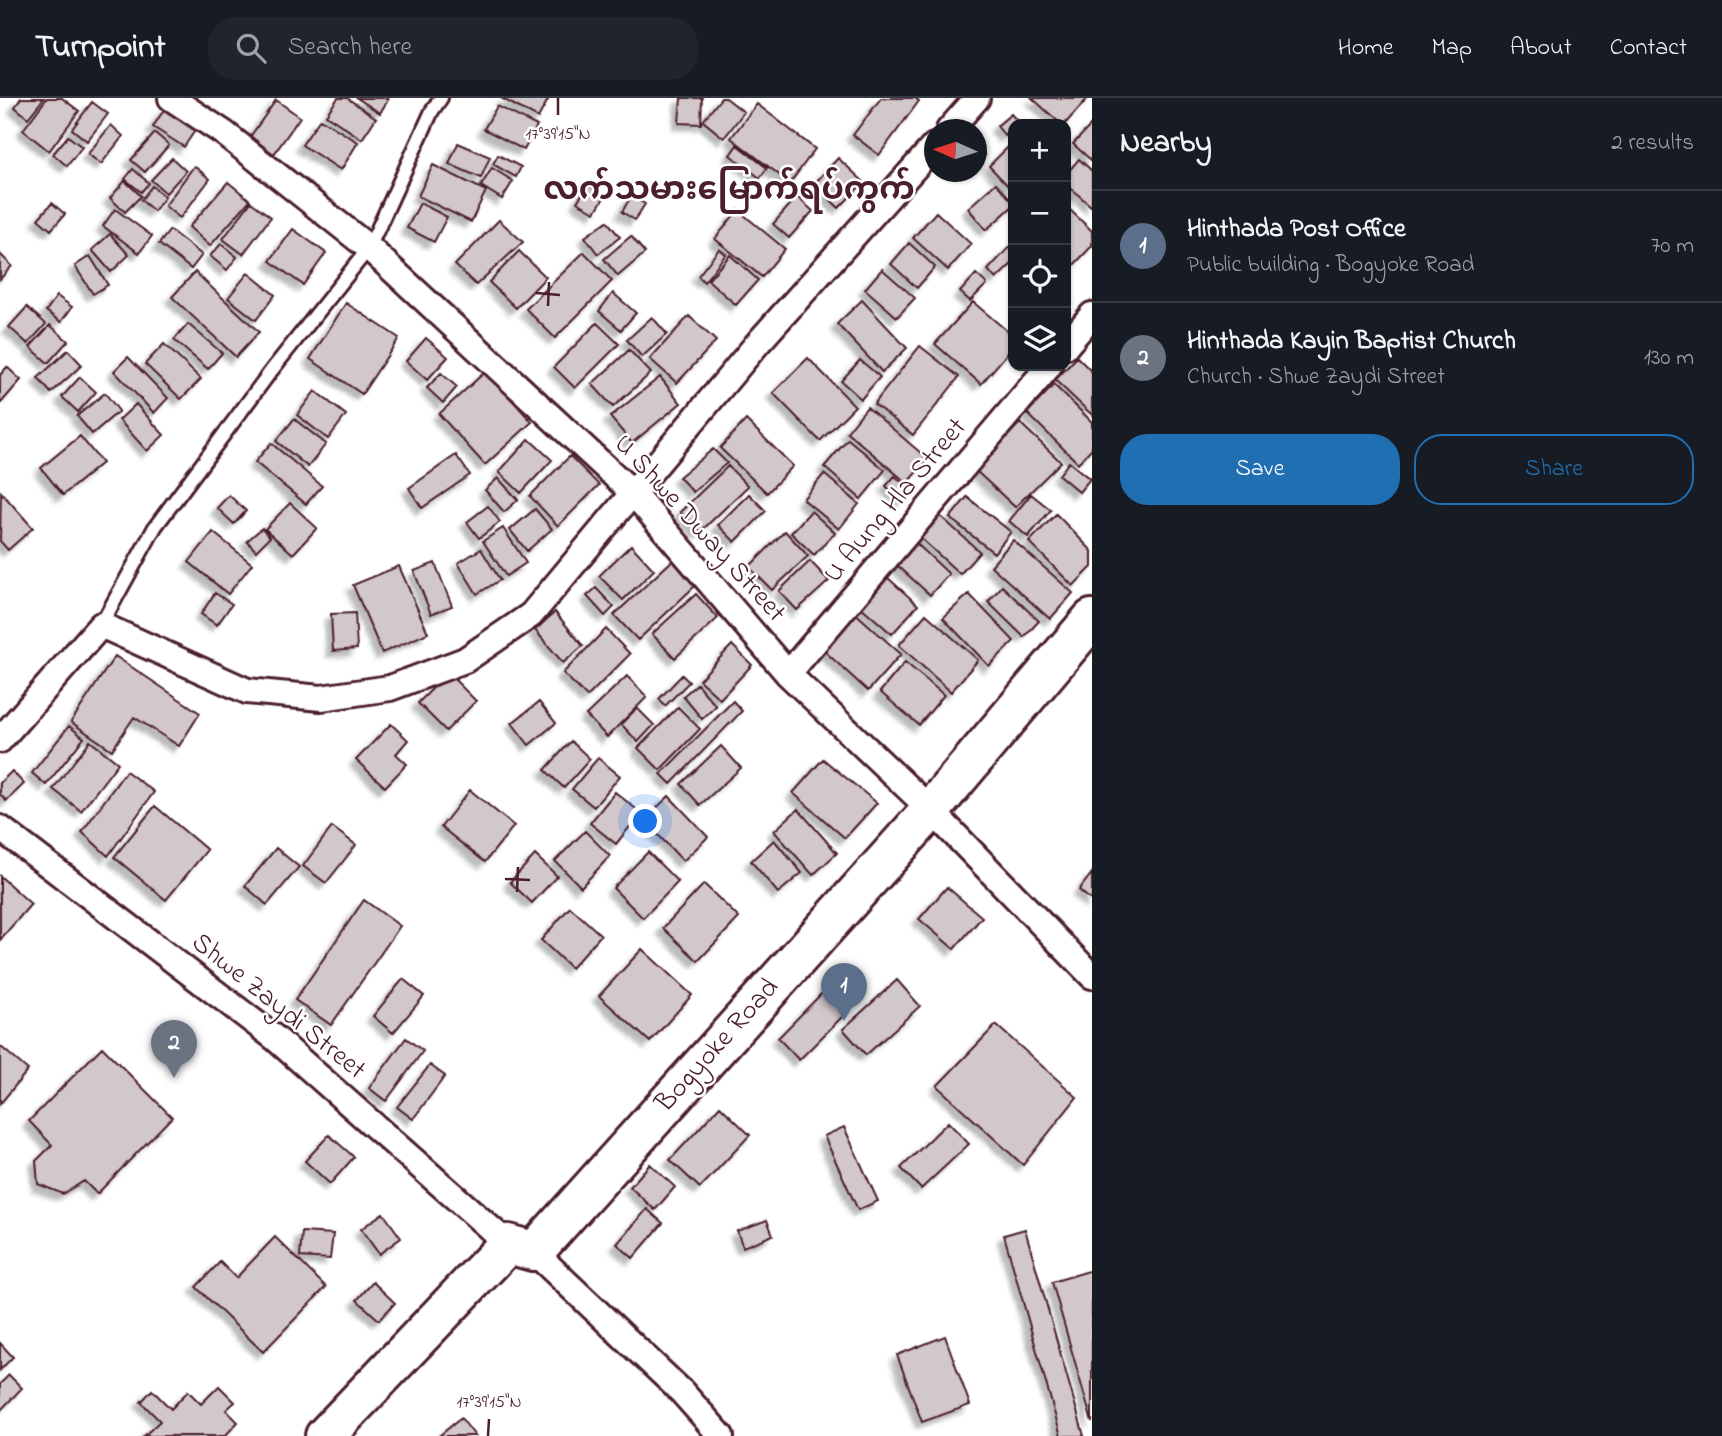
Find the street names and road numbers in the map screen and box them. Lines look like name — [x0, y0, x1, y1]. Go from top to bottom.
street label: U Aung Hla Street — [814, 409, 978, 593]
street label: U Shwe Dway Street — [603, 426, 795, 632]
street label: Shwe Zaydi Street — [182, 923, 374, 1091]
street label: Bogyoke Road — [646, 969, 790, 1123]

